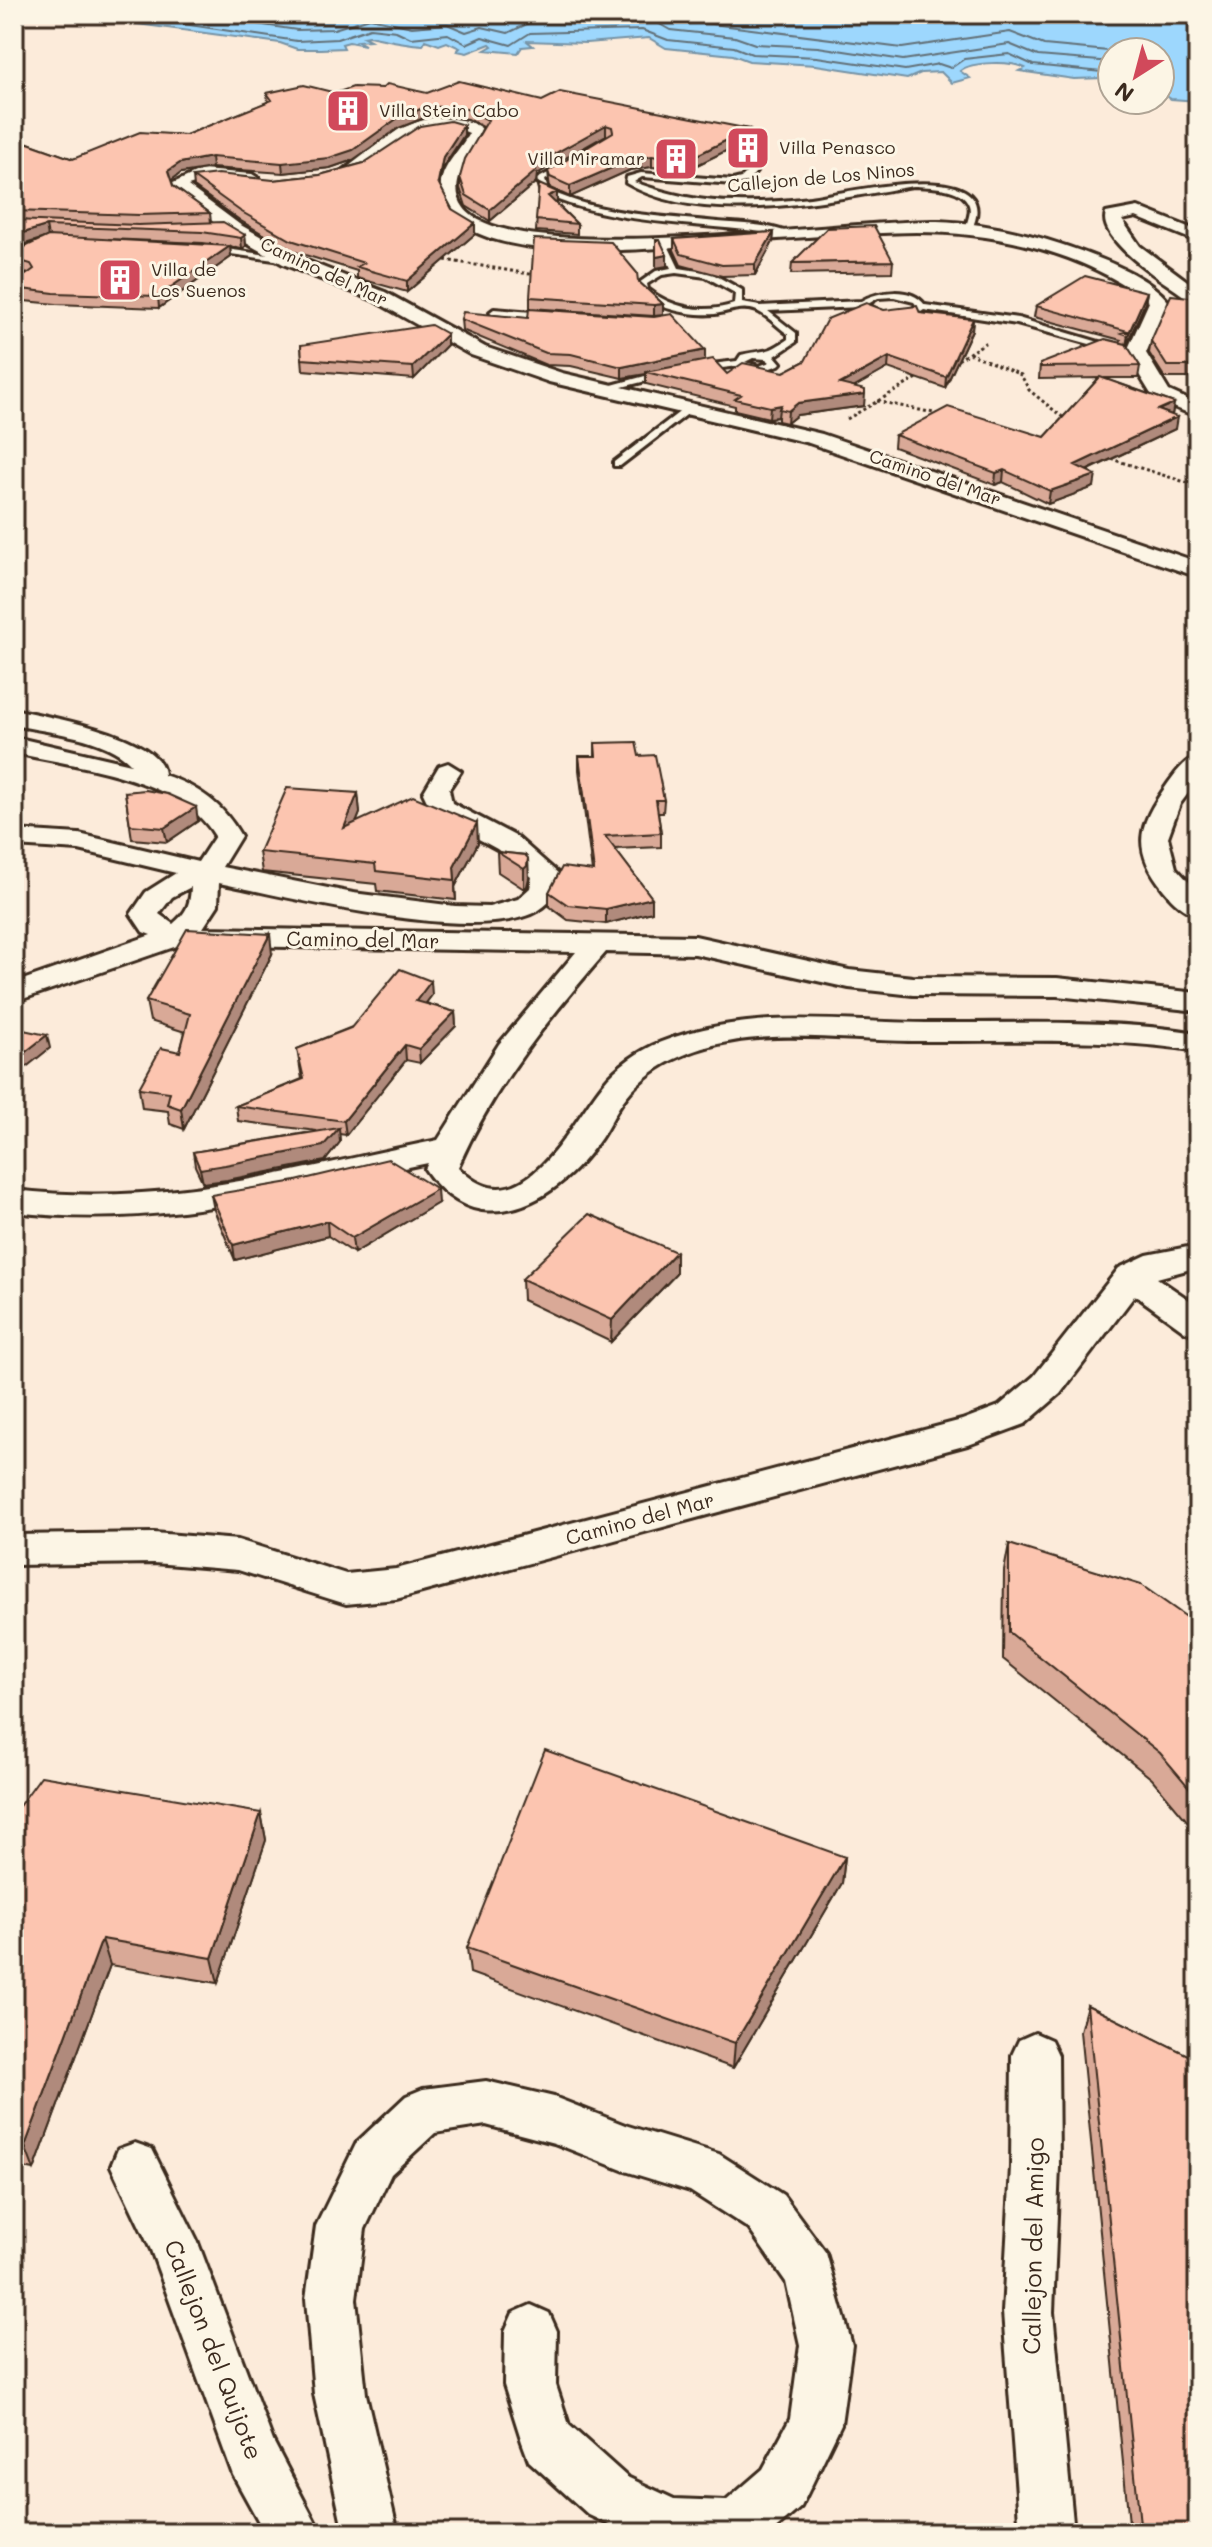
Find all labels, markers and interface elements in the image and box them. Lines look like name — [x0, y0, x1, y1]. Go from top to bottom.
north arrow — [1096, 36, 1176, 116]
text: N — [1109, 76, 1139, 109]
building icon: Villa Stein Cabo — [324, 87, 372, 135]
place label: Villa Stein Cabo — [379, 98, 519, 122]
building icon: Villa Penasco — [724, 124, 772, 172]
building icon: Villa Miramar — [652, 135, 700, 183]
place label: Villa Penasco — [779, 135, 896, 159]
place label: Villa Miramar — [527, 146, 645, 170]
street label: Callejon de Los Ninos — [726, 157, 916, 197]
street label: Camino del Mar — [257, 231, 392, 311]
building icon: Villa de Los Suenos — [96, 256, 144, 304]
place label: Villa de Los Suenos — [151, 257, 246, 302]
street label: Camino del Mar — [866, 443, 1004, 511]
street label: Camino del Mar — [286, 925, 440, 953]
street label: Camino del Mar — [562, 1486, 717, 1550]
street label: Callejon del Amigo — [1015, 2137, 1050, 2355]
street label: Callejon del Quijote — [158, 2235, 271, 2464]

